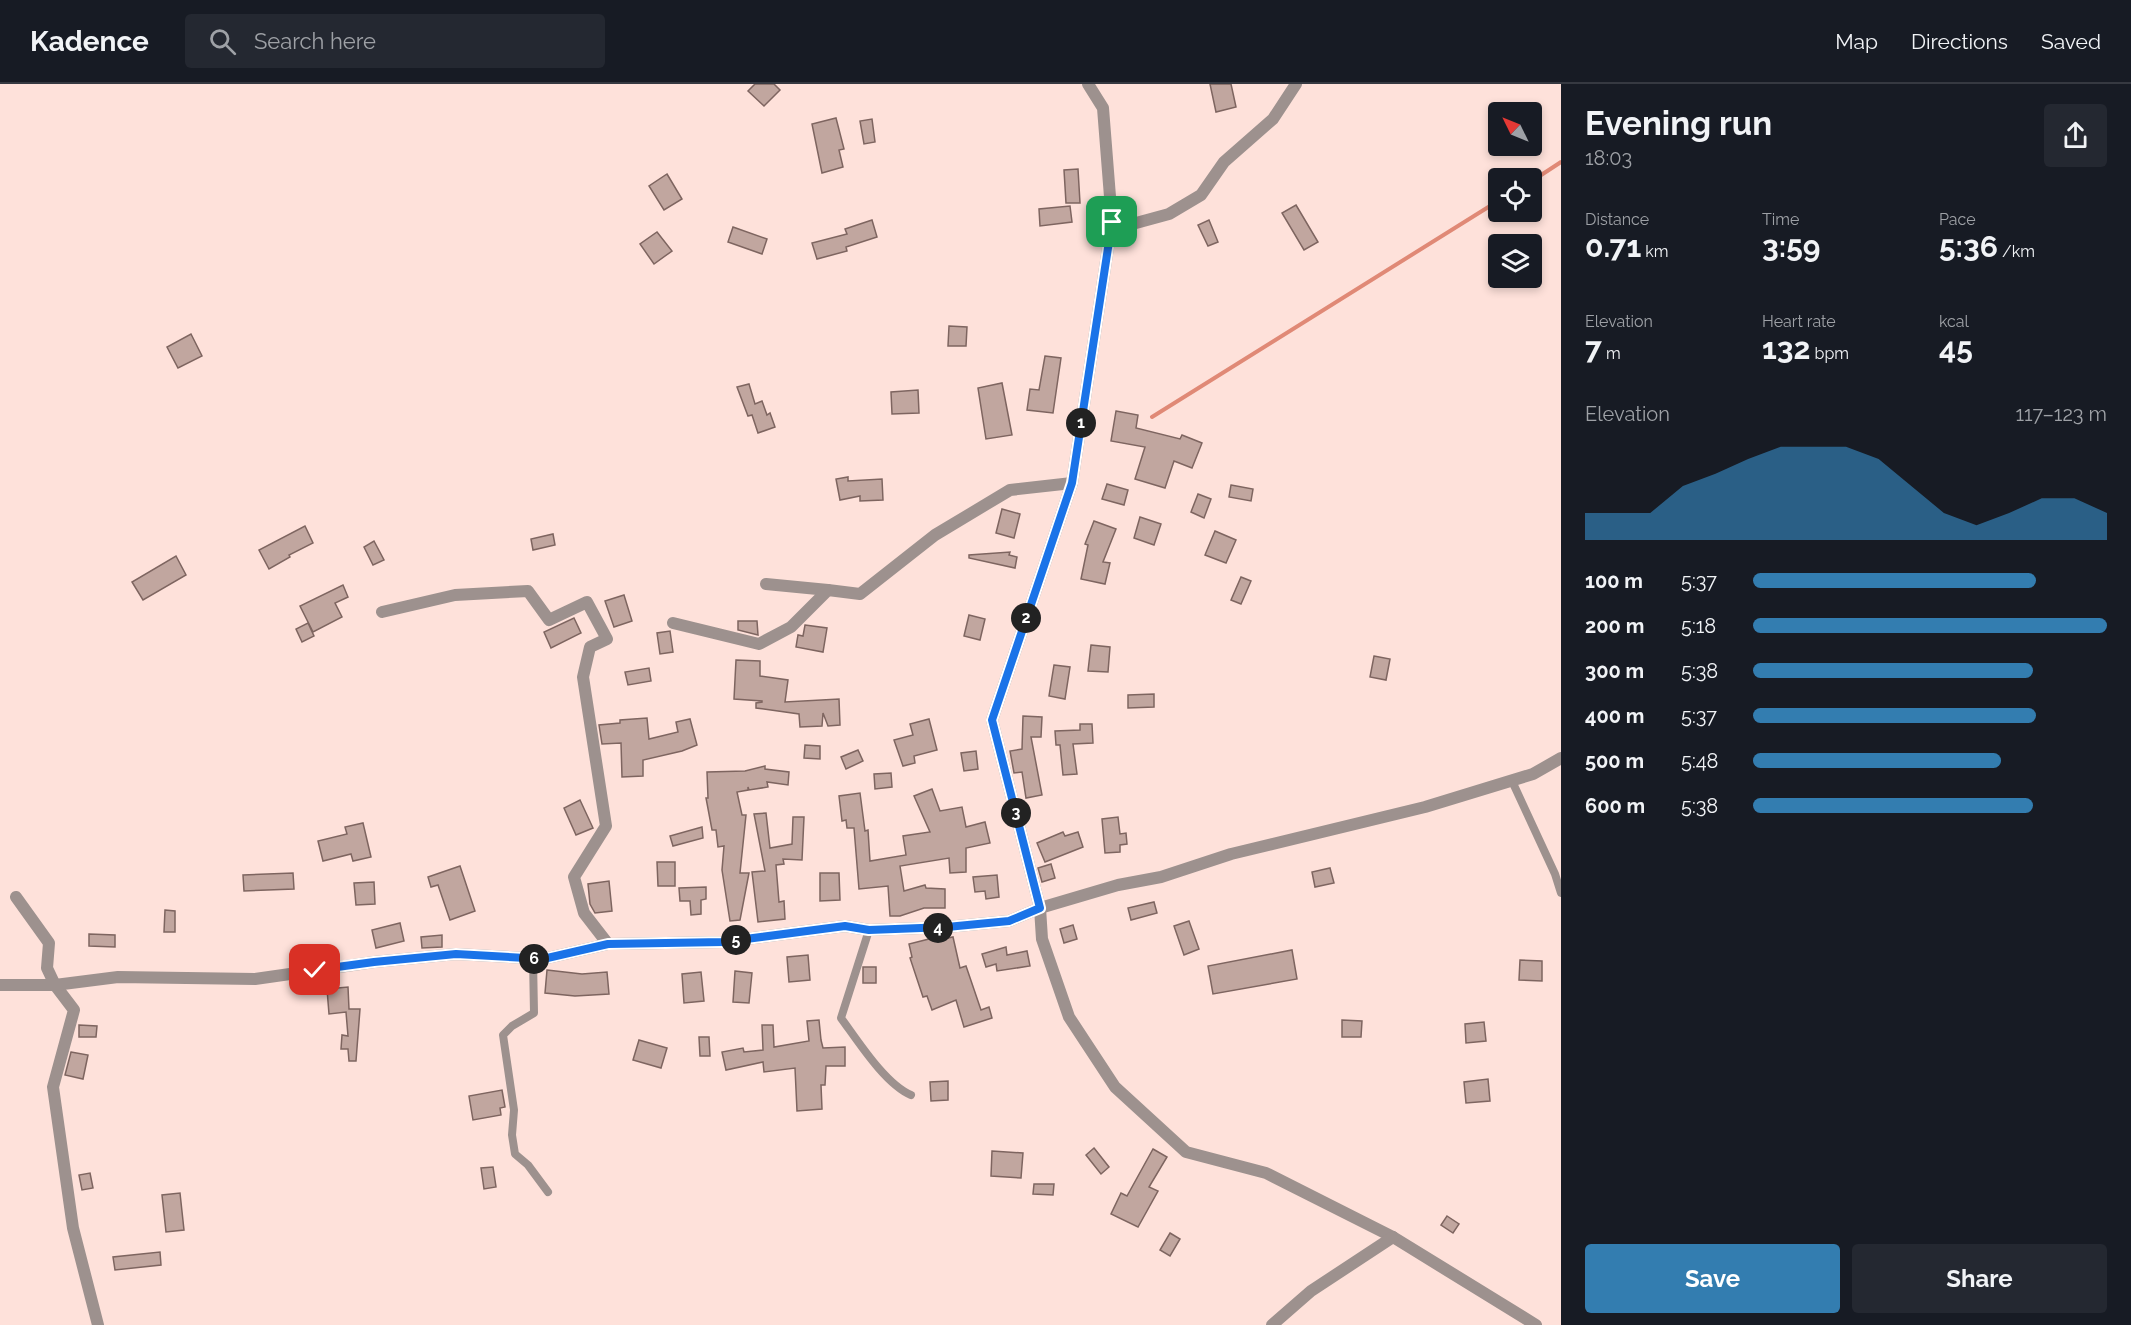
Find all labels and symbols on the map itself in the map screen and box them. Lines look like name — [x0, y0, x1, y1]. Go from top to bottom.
north arrow — [1488, 102, 1542, 156]
pin — [1086, 196, 1137, 247]
pin: 1 — [1066, 408, 1096, 438]
pin: 2 — [1011, 603, 1041, 633]
pin: 3 — [1001, 798, 1031, 828]
pin: 4 — [923, 913, 953, 943]
pin: 5 — [721, 925, 751, 955]
pin — [289, 944, 340, 995]
pin: 6 — [519, 944, 549, 974]

